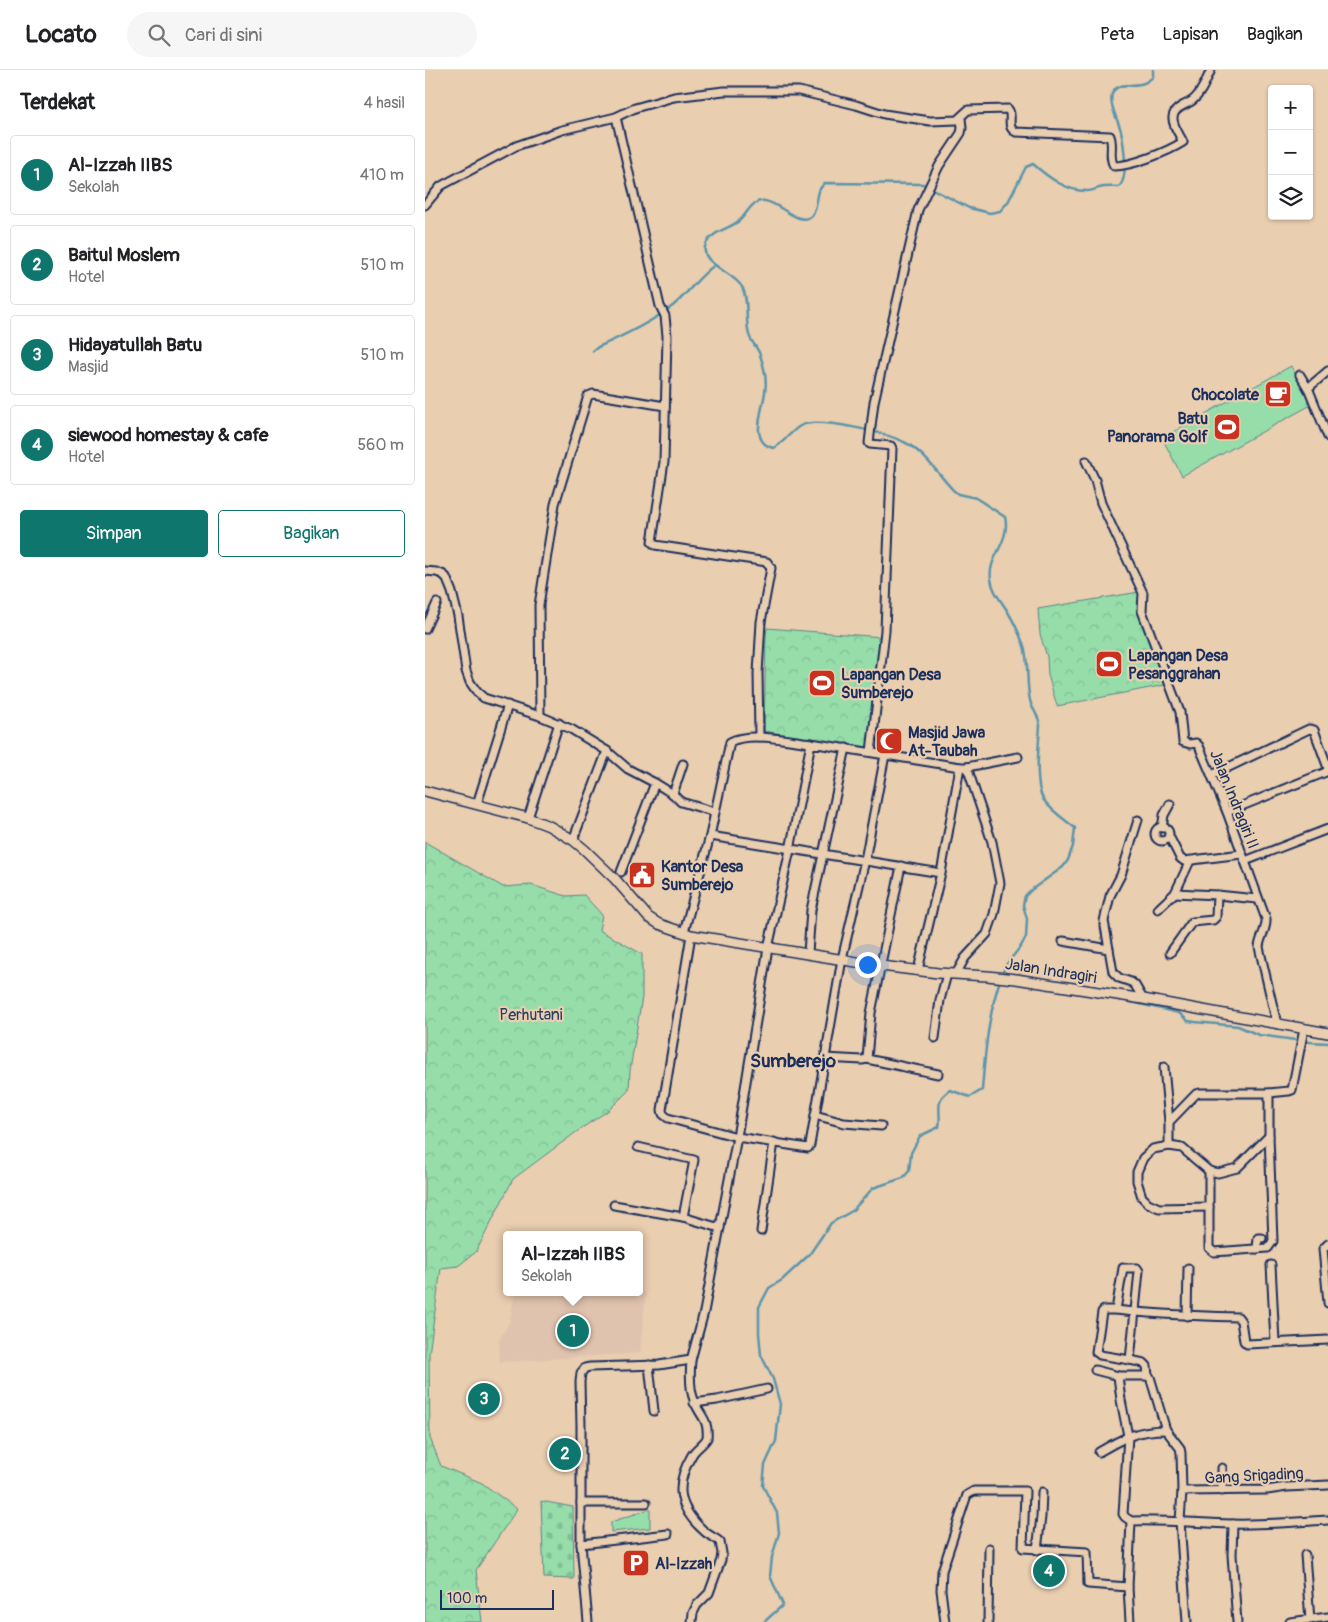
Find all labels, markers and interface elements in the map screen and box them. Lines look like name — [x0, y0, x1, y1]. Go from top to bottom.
search box — [127, 12, 477, 57]
text: Locato — [25, 20, 97, 49]
icon: search — [145, 21, 173, 49]
text: Cari di sini — [185, 23, 262, 47]
text: Peta — [1100, 23, 1134, 46]
text: Lapisan — [1162, 23, 1219, 46]
text: Bagikan — [1247, 23, 1303, 46]
map controls — [1268, 85, 1313, 220]
button: + — [1268, 85, 1313, 130]
text: Terdekat — [20, 89, 95, 116]
text: 4 hasil — [363, 93, 405, 113]
button: − — [1268, 130, 1313, 175]
text: Al-Izzah IIBS — [68, 153, 173, 177]
text: 1 — [34, 165, 40, 185]
text: 410 m — [360, 165, 404, 185]
button: layers — [1268, 175, 1313, 220]
text: Sekolah — [68, 177, 119, 197]
text: Baitul Moslem — [68, 243, 180, 267]
text: 2 — [33, 255, 41, 275]
text: 510 m — [360, 255, 404, 275]
text: Hotel — [68, 267, 105, 287]
text: Hidayatullah Batu — [68, 333, 202, 357]
text: 3 — [33, 345, 41, 365]
text: 510 m — [360, 345, 404, 365]
text: Masjid — [68, 357, 108, 377]
cafe icon: Chocolate — [1263, 379, 1293, 409]
place label: Chocolate — [1191, 385, 1260, 405]
place label: Batu Panorama Golf — [1107, 409, 1208, 447]
sports icon: Batu Panorama Golf — [1212, 412, 1242, 442]
text: siewood homestay & cafe — [68, 423, 268, 447]
text: 4 — [32, 435, 42, 455]
text: 560 m — [357, 435, 404, 455]
text: Hotel — [68, 447, 105, 467]
button: Simpan — [20, 510, 208, 557]
button: Bagikan — [218, 510, 405, 557]
place label: Lapangan Desa Pesanggrahan — [1128, 646, 1229, 684]
sports icon: Lapangan Desa Pesanggrahan — [1094, 649, 1124, 679]
place label: Lapangan Desa Sumberejo — [841, 665, 942, 703]
sports icon: Lapangan Desa Sumberejo — [807, 668, 837, 698]
place label: Masjid Jawa At-Taubah — [908, 723, 986, 761]
mosque icon: Masjid Jawa At-Taubah — [874, 726, 904, 756]
street label: Jalan Indragiri II — [1205, 747, 1263, 852]
place label: Kantor Desa Sumberejo — [661, 857, 744, 895]
public building icon: Kantor Desa Sumberejo — [627, 860, 657, 890]
your location — [855, 952, 881, 978]
street label: Jalan Indragiri — [1004, 954, 1098, 988]
park label: Perhutani — [499, 1005, 563, 1025]
district label: Sumberejo — [750, 1049, 837, 1073]
popup — [503, 1231, 643, 1296]
text: Al-Izzah IIBS — [521, 1242, 625, 1266]
text: Sekolah — [521, 1266, 572, 1286]
pin: 1 — [557, 1312, 589, 1350]
pin: 3 — [468, 1380, 500, 1418]
pin: 2 — [549, 1435, 581, 1473]
street label: Gang Srigading — [1204, 1463, 1304, 1489]
parking icon: Al-Izzah — [621, 1548, 651, 1578]
pin: 4 — [1033, 1552, 1065, 1590]
place label: Al-Izzah — [655, 1554, 713, 1574]
scale bar — [440, 1587, 554, 1610]
text: 100 m — [447, 1590, 487, 1607]

